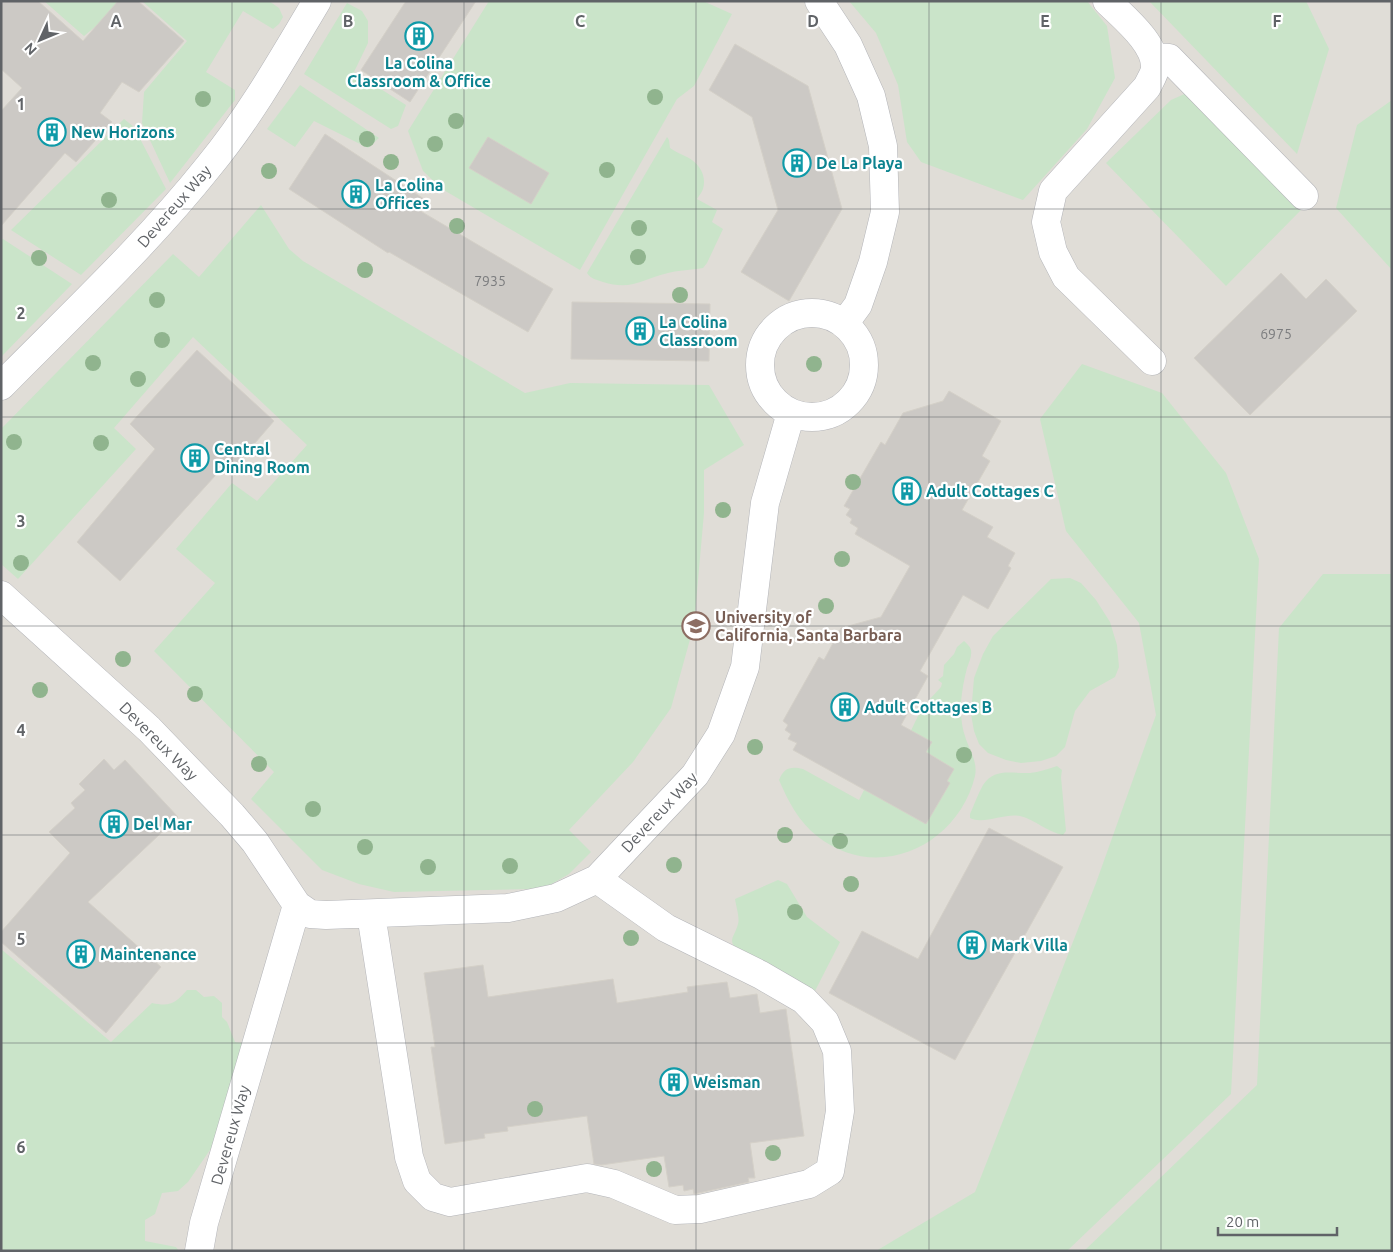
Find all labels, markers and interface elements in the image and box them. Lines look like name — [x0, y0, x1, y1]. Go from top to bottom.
text: A — [110, 12, 122, 30]
text: B — [343, 12, 353, 30]
text: C — [575, 12, 585, 30]
text: D — [807, 12, 819, 30]
text: E — [1040, 12, 1050, 30]
text: F — [1273, 12, 1282, 30]
north arrow — [15, 15, 65, 65]
building icon: La Colina Classroom & Office — [404, 21, 434, 51]
text: N — [21, 40, 40, 58]
place label: La Colina Classroom & Office — [347, 54, 491, 90]
text: 1 — [16, 95, 26, 113]
building icon: New Horizons — [37, 117, 67, 147]
place label: New Horizons — [71, 123, 175, 141]
building icon: De La Playa — [782, 148, 812, 178]
place label: De La Playa — [816, 154, 903, 172]
street label: Devereux Way — [133, 161, 215, 251]
place label: La Colina Offices — [375, 176, 443, 212]
building icon: La Colina Offices — [341, 179, 371, 209]
house number: 7935 — [474, 273, 506, 289]
text: 2 — [16, 304, 26, 322]
place label: La Colina Classroom — [659, 313, 738, 349]
building icon: La Colina Classroom — [625, 316, 655, 346]
house number: 6975 — [1260, 326, 1292, 342]
place label: Central Dining Room — [214, 440, 310, 476]
building icon: Central Dining Room — [180, 443, 210, 473]
building icon: Adult Cottages C — [892, 476, 922, 506]
place label: Adult Cottages C — [926, 482, 1054, 500]
text: 3 — [16, 512, 26, 530]
place label: University of California, Santa Barbara — [715, 608, 902, 644]
school or university icon: University of California, Santa Barbara — [681, 611, 711, 641]
building icon: Adult Cottages B — [830, 692, 860, 722]
street label: Devereux Way — [116, 698, 202, 784]
place label: Adult Cottages B — [864, 698, 992, 716]
text: 4 — [16, 721, 26, 739]
street label: Devereux Way — [617, 768, 701, 856]
building icon: Del Mar — [99, 809, 129, 839]
place label: Del Mar — [133, 815, 192, 833]
text: 5 — [16, 930, 26, 948]
building icon: Mark Villa — [957, 930, 987, 960]
place label: Mark Villa — [991, 936, 1068, 954]
building icon: Maintenance — [66, 939, 96, 969]
place label: Maintenance — [100, 945, 197, 963]
building icon: Weisman — [659, 1067, 689, 1097]
place label: Weisman — [693, 1073, 761, 1091]
street label: Devereux Way — [207, 1083, 253, 1187]
text: 6 — [16, 1138, 26, 1156]
scale bar — [1218, 1204, 1337, 1236]
text: 20 m — [1226, 1213, 1259, 1230]

